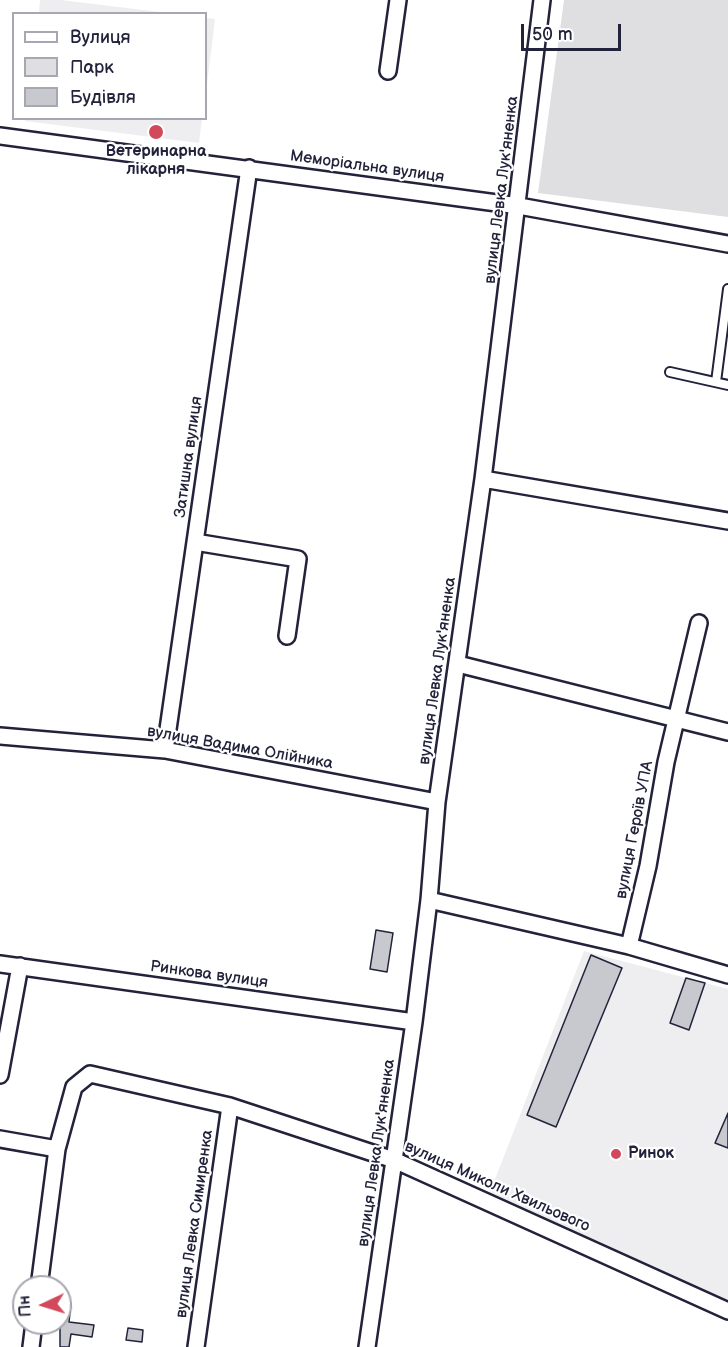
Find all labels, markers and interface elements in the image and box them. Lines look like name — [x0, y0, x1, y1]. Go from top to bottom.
legend — [12, 12, 207, 120]
scale bar — [524, 12, 624, 50]
text: 50 m — [532, 24, 573, 45]
text: Вулиця — [70, 27, 131, 48]
text: Парк — [70, 57, 114, 78]
text: Будівля — [70, 87, 136, 108]
street label: вулиця Левка Лук'яненка — [481, 95, 523, 285]
marker: Ветеринарна лікарня — [147, 123, 165, 141]
place label: Ветеринарна лікарня — [106, 142, 206, 180]
street label: Меморіальна вулиця — [289, 147, 445, 187]
street label: Затишна вулиця — [171, 395, 207, 519]
street label: вулиця Левка Лук'яненка — [415, 576, 461, 766]
street label: вулиця Вадима Олійника — [146, 722, 334, 774]
street label: вулиця Героїв УПА — [612, 759, 658, 901]
street label: Ринкова вулиця — [149, 957, 269, 993]
street label: вулиця Левка Лук'яненка — [354, 1058, 400, 1248]
street label: вулиця Левка Симиренка — [172, 1129, 218, 1319]
street label: вулиця Миколи Хвильового — [401, 1137, 593, 1237]
place label: Ринок — [628, 1144, 674, 1164]
marker: Ринок — [609, 1147, 623, 1161]
north arrow — [12, 1275, 72, 1335]
text: Пн — [15, 1295, 36, 1317]

